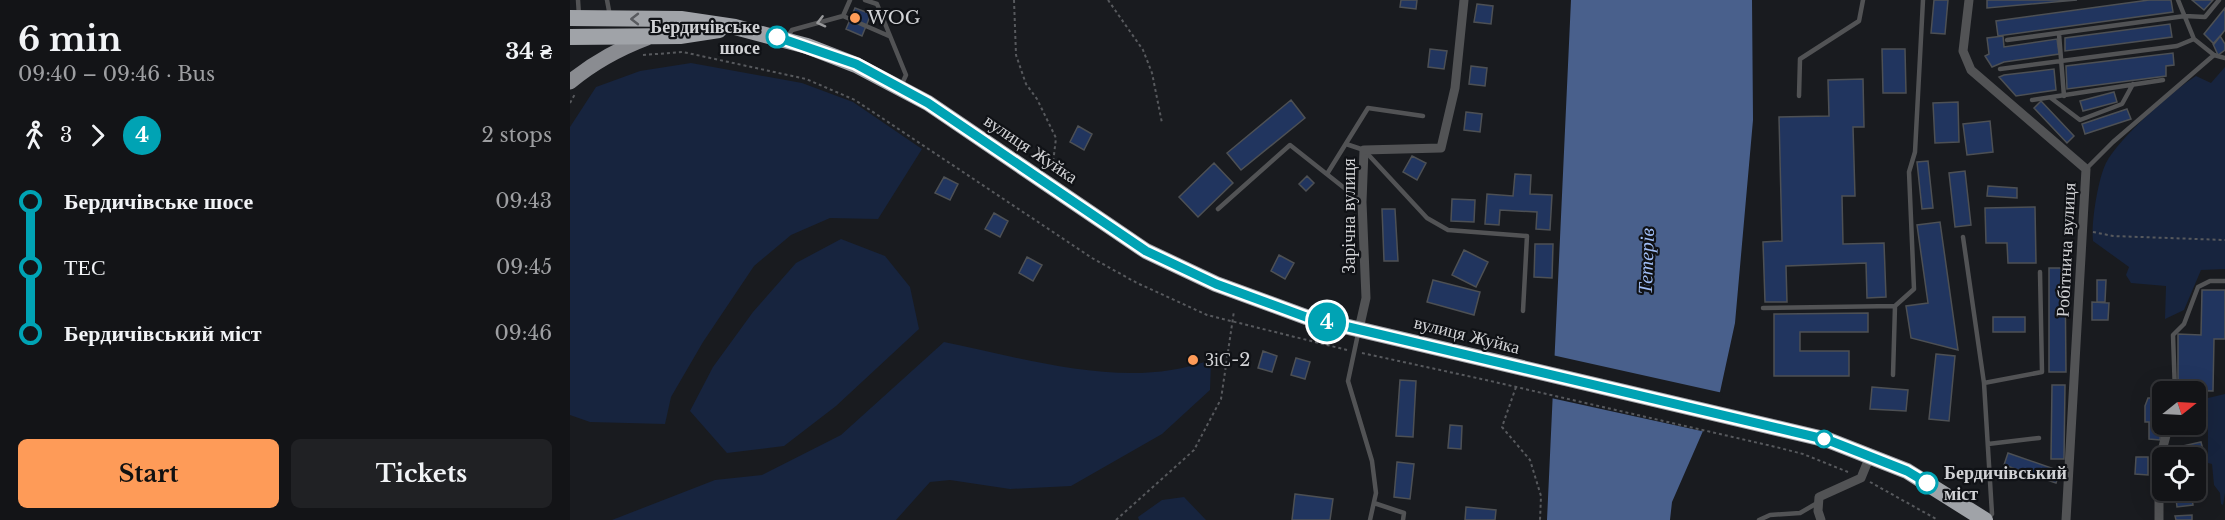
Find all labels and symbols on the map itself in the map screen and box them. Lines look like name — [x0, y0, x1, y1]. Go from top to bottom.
place label: WOG — [866, 7, 921, 29]
marker: WOG — [848, 11, 862, 25]
one-way arrow — [630, 13, 639, 25]
one-way arrow — [816, 15, 826, 28]
place label: Бердичівське шосе — [650, 16, 760, 59]
marker: Бердичівське шосе — [766, 26, 788, 48]
street label: вулиця Жуйка — [980, 110, 1082, 188]
street label: Зарічна вулиця — [1338, 158, 1360, 274]
street label: Робітнича вулиця — [2051, 182, 2081, 318]
water label: Тетерів — [1633, 227, 1659, 295]
line badge: 4 — [1308, 302, 1347, 342]
street label: вулиця Жуйка — [1412, 311, 1522, 359]
place label: ЗіС-2 — [1205, 349, 1250, 371]
marker: ЗіС-2 — [1186, 353, 1200, 367]
north arrow — [2152, 381, 2206, 435]
unlabelled marker — [1815, 430, 1833, 448]
place label: Бердичівський міст — [1944, 462, 2067, 505]
marker: Бердичівський міст — [1916, 472, 1938, 494]

